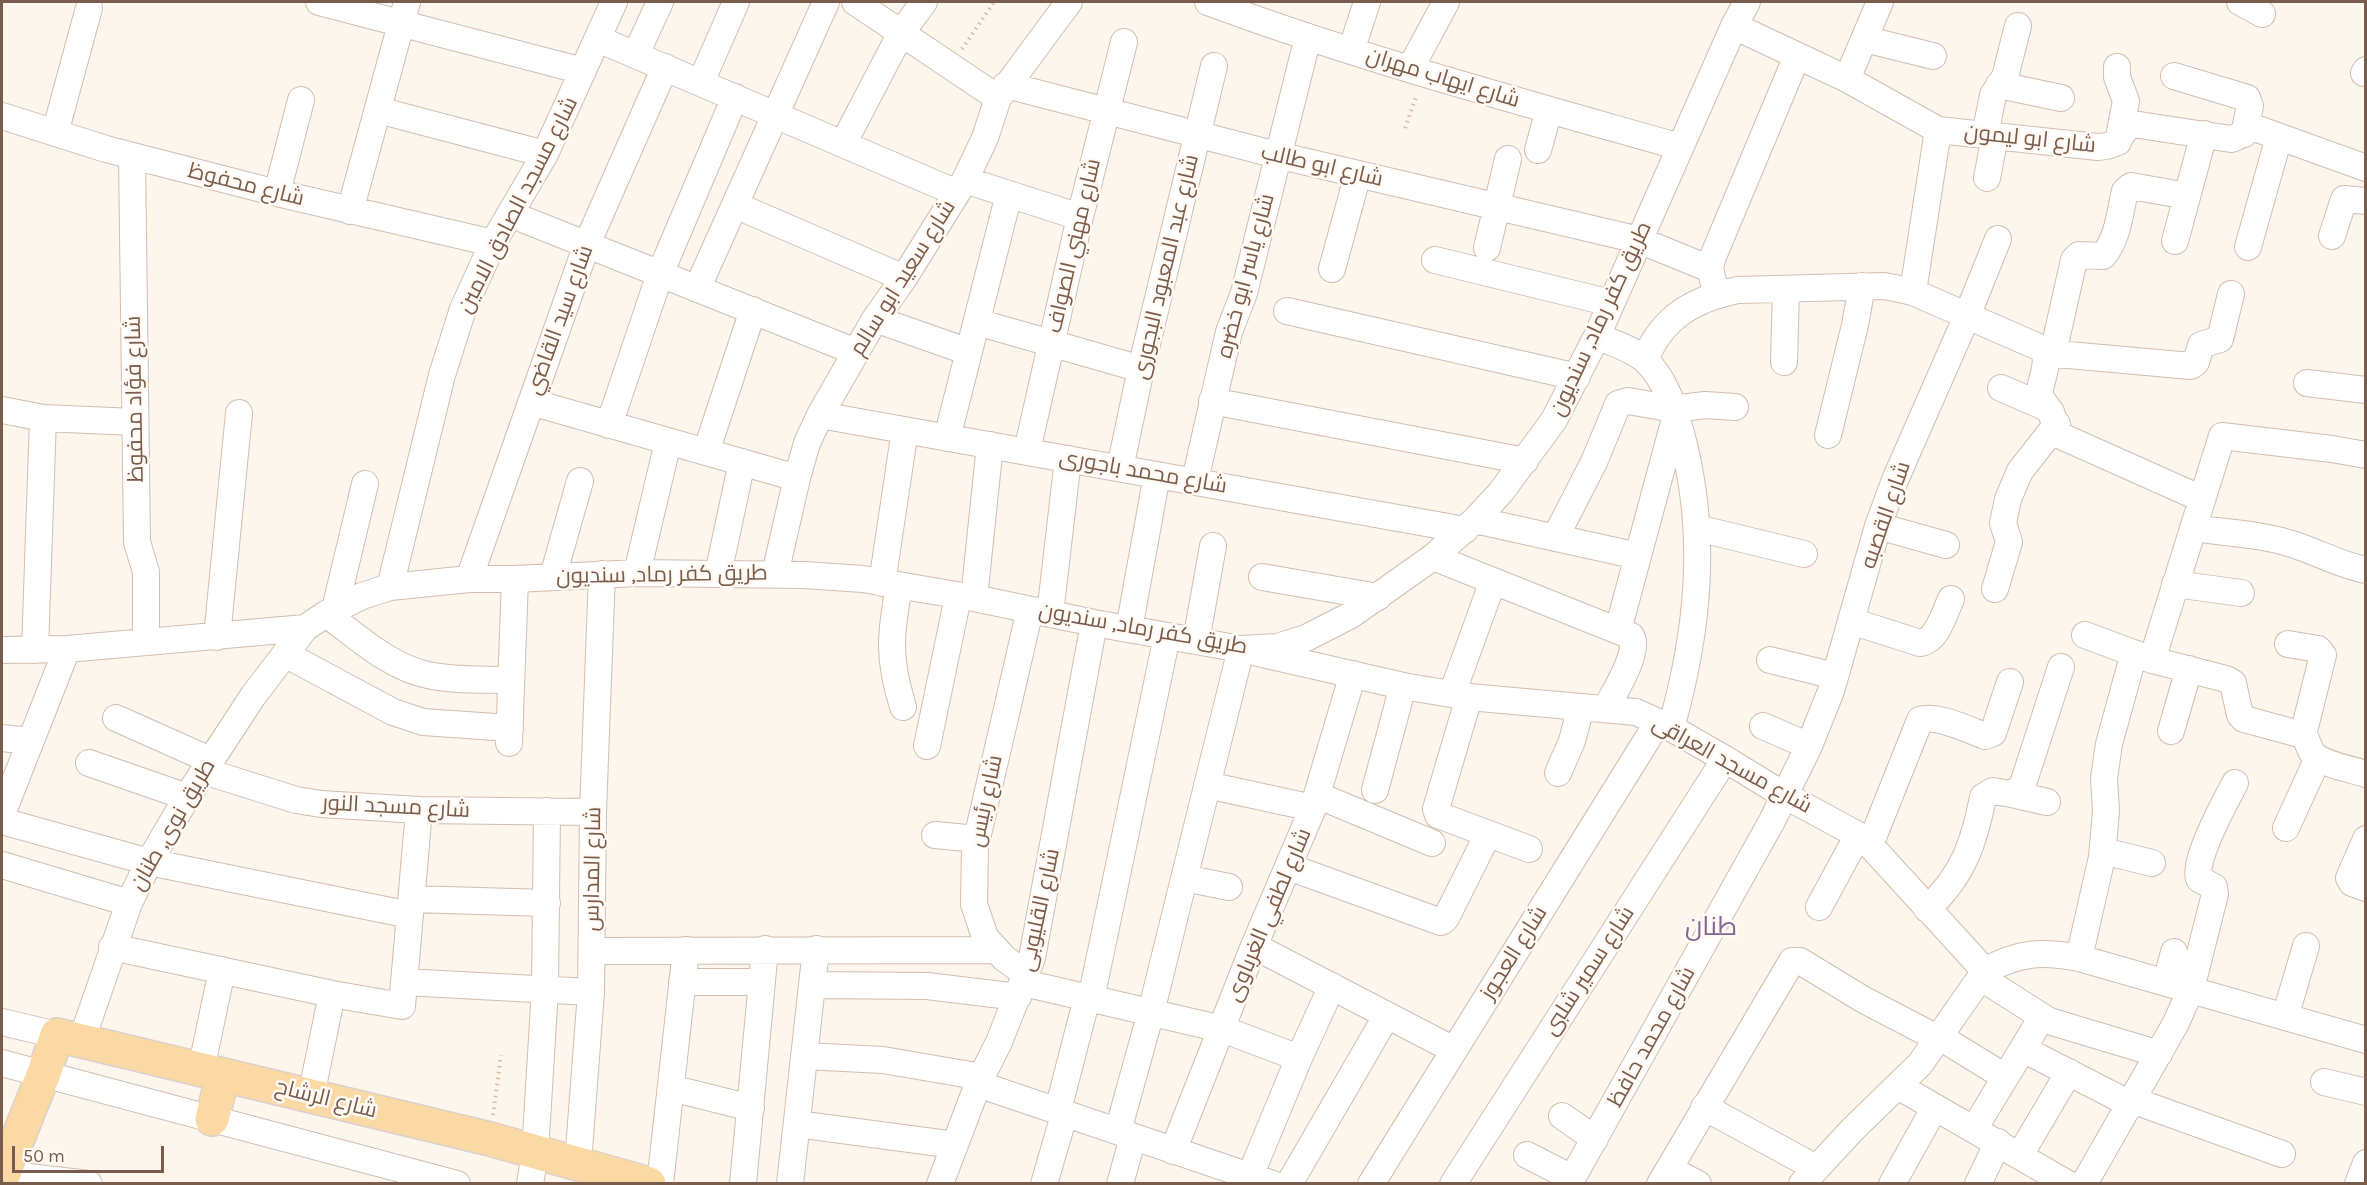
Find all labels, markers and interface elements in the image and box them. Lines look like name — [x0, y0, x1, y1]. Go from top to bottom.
street label: شارع ايهاب مهران — [1363, 42, 1523, 114]
street label: شارع مسجد الصادق الامين — [452, 92, 584, 318]
street label: شارع ابو ليمون — [1963, 119, 2097, 159]
street label: شارع ابو طالب — [1258, 139, 1386, 193]
street label: شارع عبد المعبود البجورى — [1127, 152, 1205, 382]
street label: شارع مهني الصواف — [1041, 156, 1107, 336]
street label: شارع محفوظ — [185, 158, 307, 212]
street label: شارع ياسر ابو خضره — [1211, 191, 1281, 361]
street label: شارع سعيد ابو سالم — [845, 195, 961, 361]
street label: طريق كفر رماد, سنديون — [1544, 218, 1658, 420]
street label: شارع سيد القاضي — [521, 242, 599, 398]
street label: شارع فؤاد محفوظ — [120, 315, 150, 483]
street label: شارع محمد باجورى — [1057, 444, 1229, 500]
street label: شارع القصبه — [1855, 458, 1917, 572]
street label: طريق كفر رماد, سنديون — [556, 560, 768, 590]
street label: طريق كفر رماد, سنديون — [1036, 598, 1250, 660]
street label: شارع مسجد العراقى — [1648, 710, 1816, 820]
street label: شارع رئيس — [963, 753, 1009, 849]
street label: طريق نوى, طنان — [125, 754, 221, 896]
street label: شارع مسجد النور — [321, 790, 471, 824]
street label: شارع المدارس — [579, 806, 607, 932]
street label: شارع لطفي الغرباوى — [1221, 824, 1317, 1006]
street label: شارع القليوبى — [1014, 846, 1066, 974]
street label: شارع العجوز — [1475, 901, 1553, 1005]
street label: شارع سمير شلبى — [1537, 902, 1641, 1040]
district label: طنان — [1685, 912, 1737, 944]
street label: شارع محمد حافظ — [1602, 962, 1702, 1112]
street label: شارع الرشاح — [272, 1074, 380, 1124]
scale bar — [15, 1134, 166, 1172]
text: 50 m — [23, 1145, 65, 1167]

